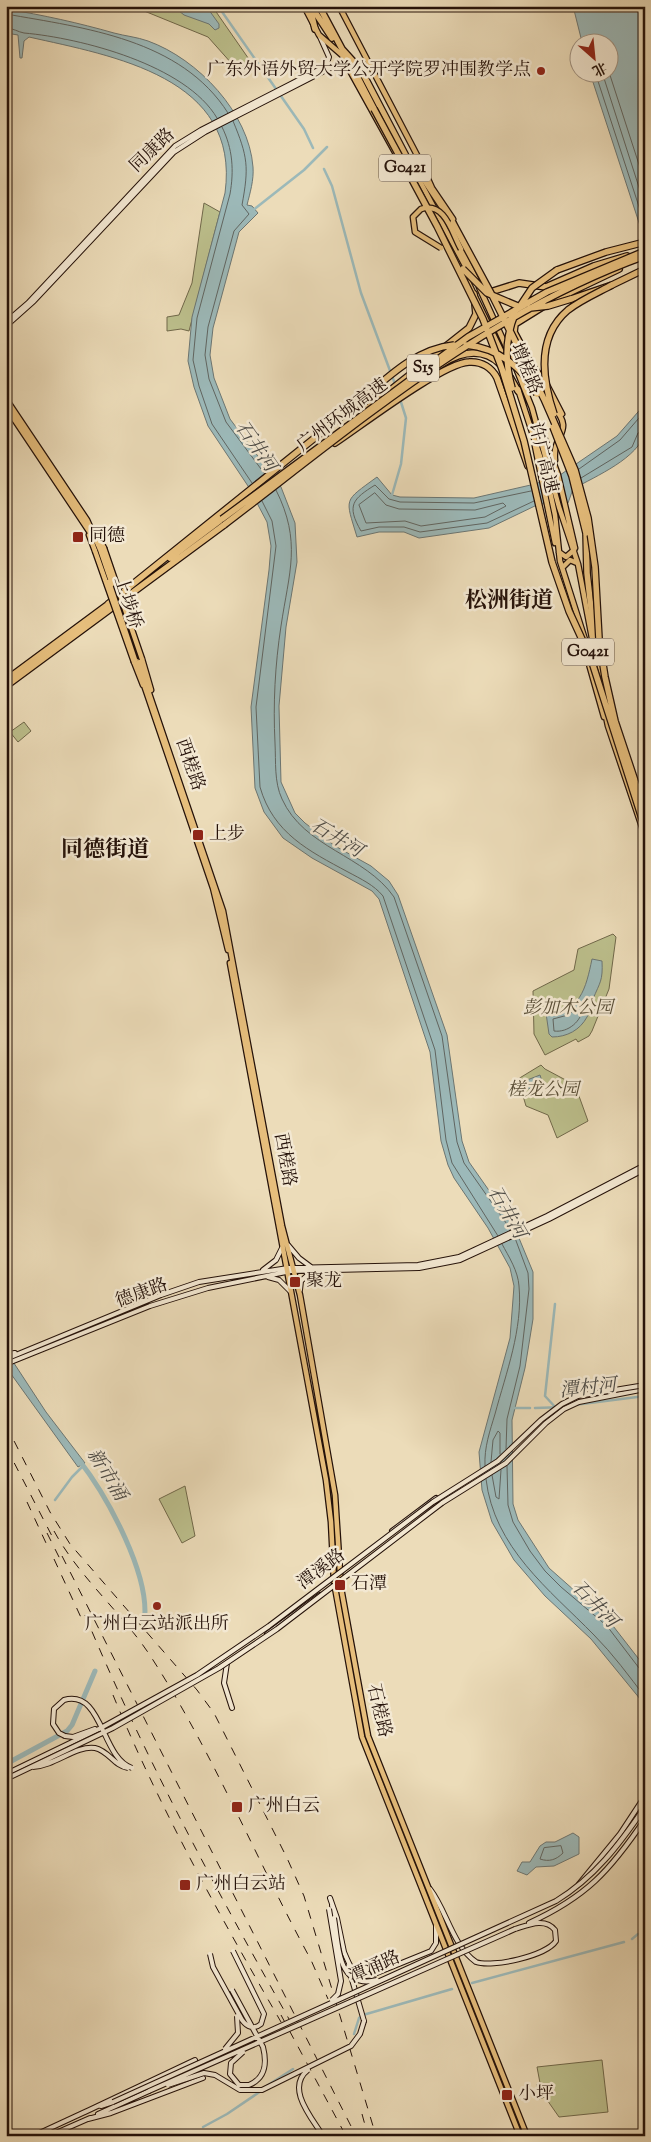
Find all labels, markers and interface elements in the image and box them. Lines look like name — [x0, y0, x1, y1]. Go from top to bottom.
north arrow — [568, 32, 618, 82]
text: 北 — [588, 56, 610, 80]
place label: 广东外语外贸大学公开学院罗冲围教学点 — [207, 58, 531, 84]
marker: 广东外语外贸大学公开学院罗冲围教学点 — [535, 65, 547, 77]
street label: 同康路 — [125, 123, 181, 179]
road number: G0421 — [379, 154, 431, 182]
street label: 增槎路 — [502, 339, 548, 399]
road number: S15 — [407, 354, 439, 382]
street label: 广州环城高速 — [292, 373, 394, 459]
water label: 石井河 — [228, 416, 284, 481]
street label: 许广高速 — [521, 420, 563, 496]
place label: 同德 — [89, 524, 125, 550]
marker: 同德 — [71, 530, 85, 544]
street label: 上埗桥 — [106, 573, 148, 633]
district label: 松洲街道 — [465, 586, 553, 618]
road number: G0421 — [562, 638, 614, 666]
street label: 西槎路 — [168, 735, 210, 795]
water label: 石井河 — [305, 813, 370, 867]
place label: 上步 — [209, 822, 245, 848]
marker: 上步 — [191, 828, 205, 842]
district label: 同德街道 — [61, 835, 149, 867]
park label: 彭加木公园 — [523, 996, 616, 1022]
park label: 槎龙公园 — [507, 1078, 582, 1104]
street label: 西槎路 — [267, 1131, 301, 1189]
water label: 石井河 — [480, 1182, 533, 1247]
place label: 聚龙 — [306, 1269, 342, 1295]
street label: 德康路 — [112, 1273, 172, 1315]
marker: 聚龙 — [288, 1275, 302, 1289]
water label: 潭村河 — [558, 1372, 621, 1405]
water label: 新市涌 — [79, 1444, 134, 1508]
street label: 潭溪路 — [293, 1543, 351, 1597]
place label: 石潭 — [351, 1572, 387, 1598]
water label: 石井河 — [564, 1575, 626, 1637]
marker: 石潭 — [333, 1578, 347, 1592]
marker: 广州白云站派出所 — [151, 1600, 163, 1612]
place label: 广州白云站派出所 — [85, 1612, 229, 1638]
street label: 石槎路 — [359, 1682, 397, 1740]
place label: 广州白云 — [248, 1794, 320, 1820]
marker: 广州白云 — [230, 1800, 244, 1814]
place label: 广州白云站 — [196, 1872, 286, 1898]
marker: 广州白云站 — [178, 1878, 192, 1892]
street label: 潭涌路 — [345, 1945, 405, 1991]
place label: 小坪 — [518, 2082, 554, 2108]
marker: 小坪 — [500, 2088, 514, 2102]

